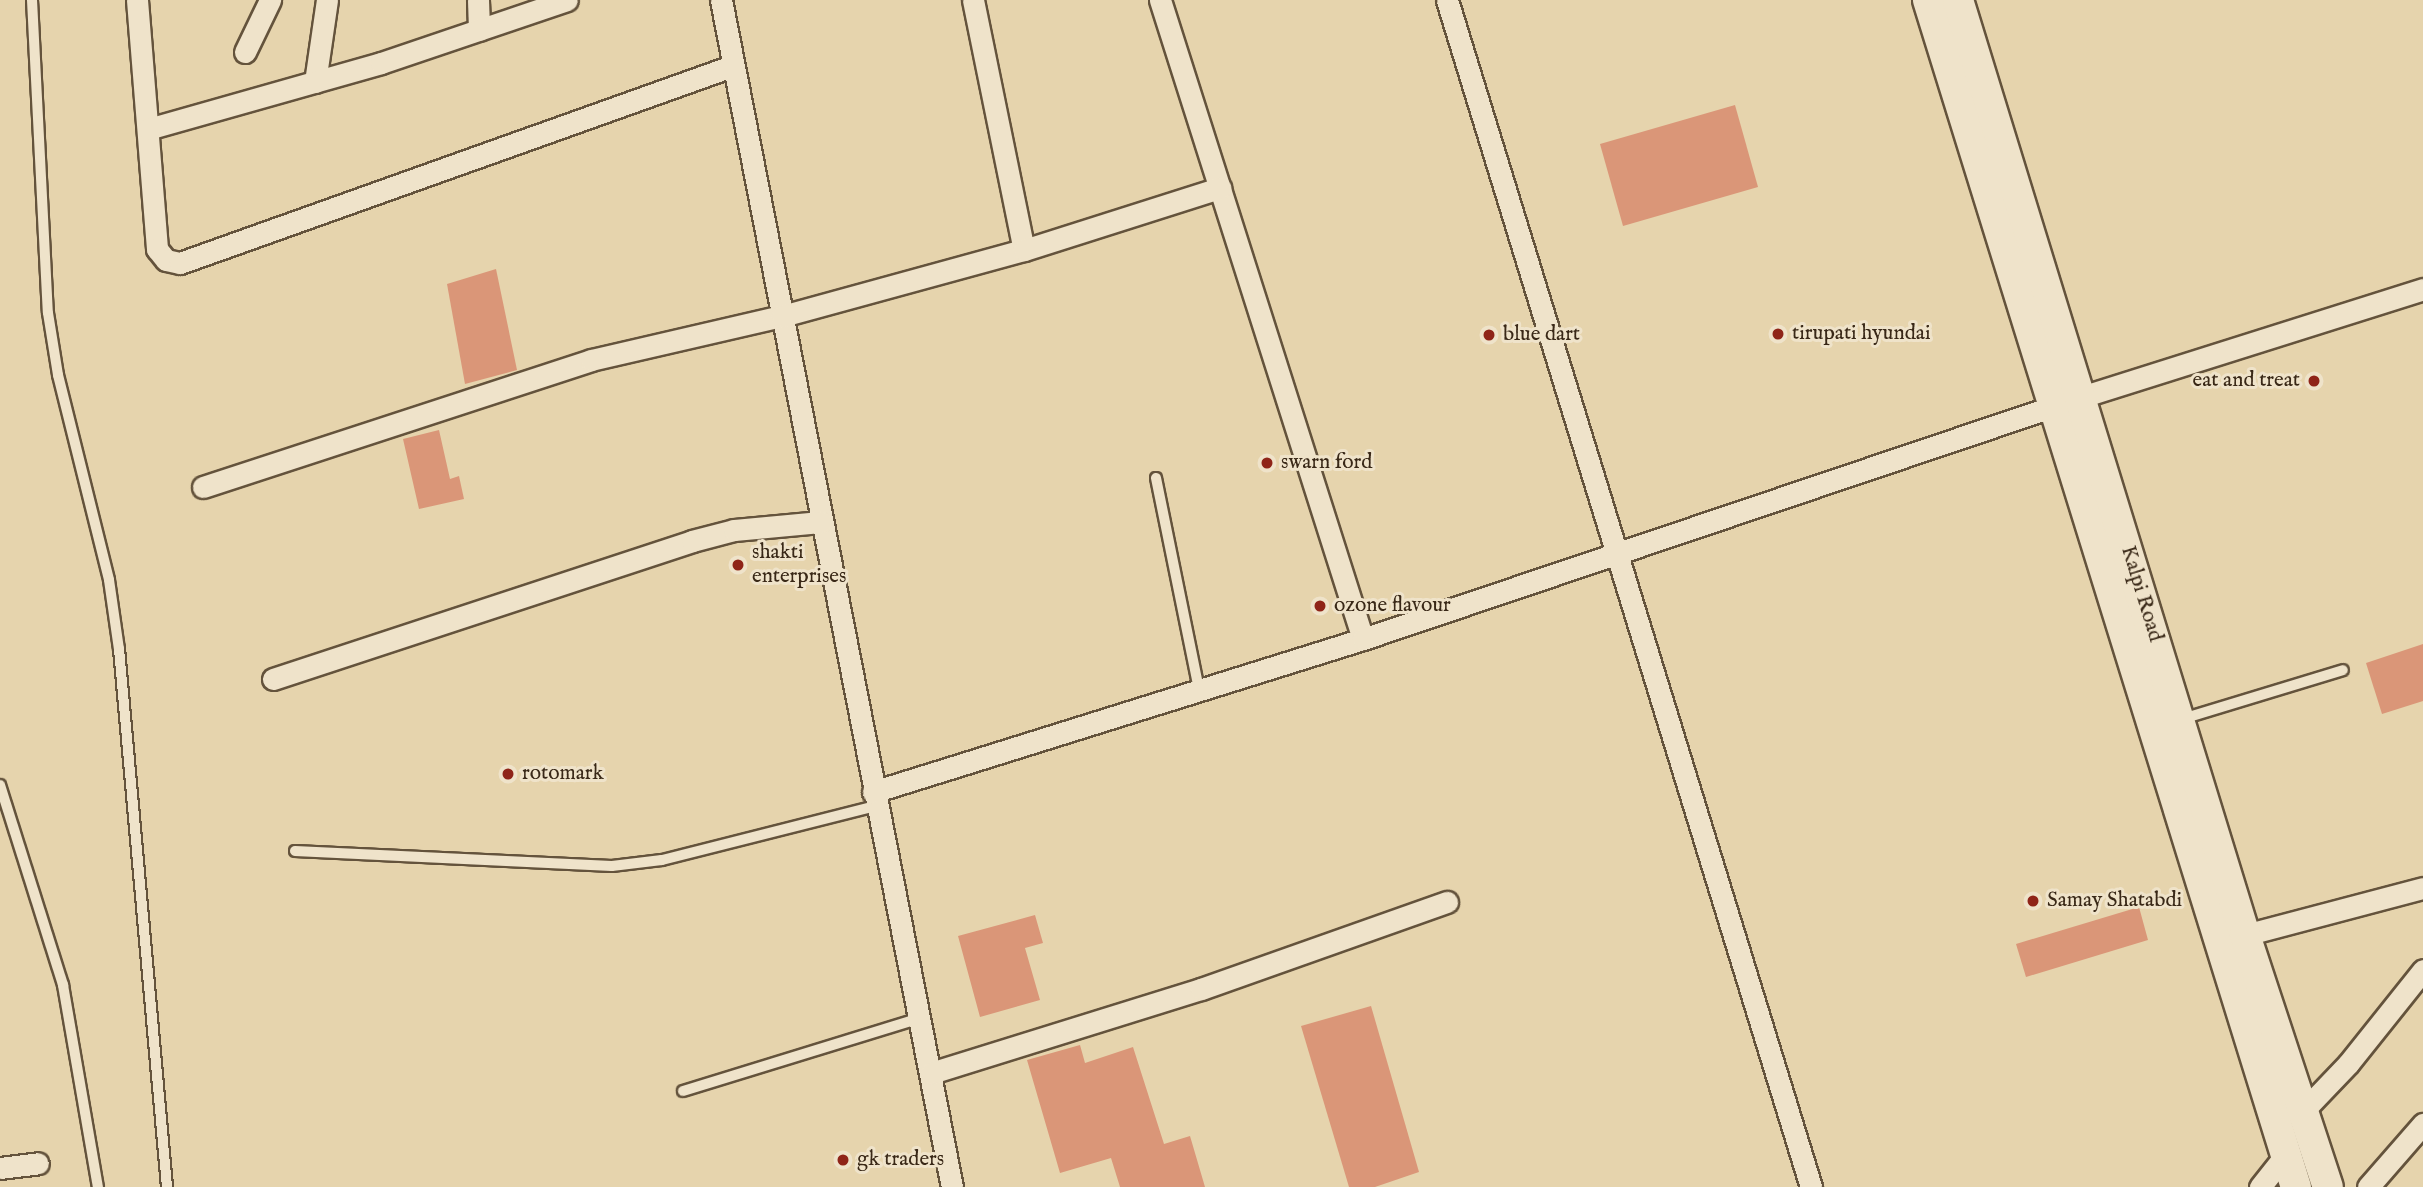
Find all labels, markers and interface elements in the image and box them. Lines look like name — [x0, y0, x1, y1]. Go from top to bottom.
place label: tirupati hyundai — [1792, 321, 1931, 347]
place label: blue dart — [1503, 322, 1580, 348]
marker: tirupati hyundai — [1770, 326, 1786, 342]
marker: blue dart — [1481, 327, 1497, 343]
place label: eat and treat — [2193, 368, 2300, 394]
marker: eat and treat — [2306, 373, 2322, 389]
place label: swarn ford — [1281, 450, 1372, 476]
marker: swarn ford — [1259, 455, 1275, 471]
place label: shakti enterprises — [752, 540, 846, 590]
street label: Kalpi Road — [2114, 543, 2168, 645]
marker: shakti enterprises — [730, 557, 746, 573]
place label: ozone flavour — [1334, 593, 1451, 619]
marker: ozone flavour — [1312, 598, 1328, 614]
place label: rotomark — [522, 761, 604, 787]
marker: rotomark — [500, 766, 516, 782]
place label: Samay Shatabdi — [2047, 888, 2182, 914]
marker: Samay Shatabdi — [2025, 893, 2041, 909]
place label: gk traders — [857, 1147, 944, 1173]
marker: gk traders — [835, 1152, 851, 1168]

